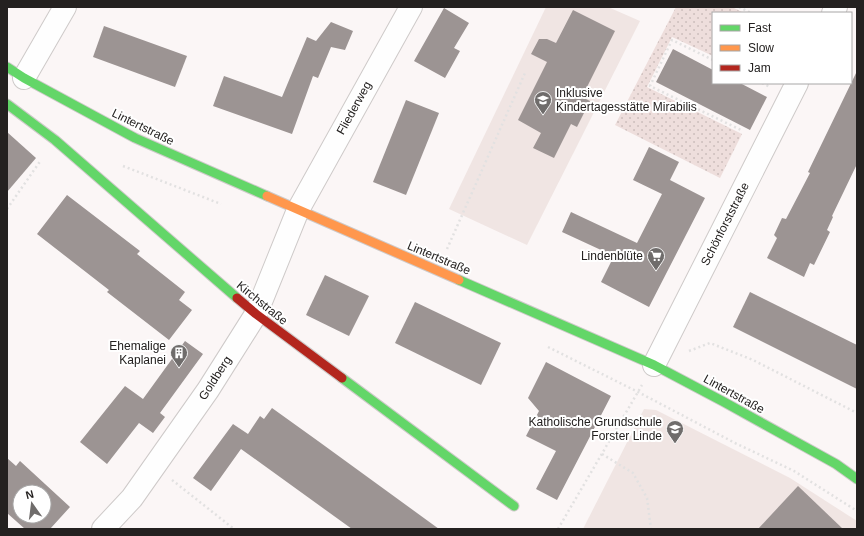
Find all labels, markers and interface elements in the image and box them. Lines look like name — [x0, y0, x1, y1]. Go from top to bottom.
legend — [712, 12, 852, 84]
text: Fast — [748, 21, 772, 35]
text: Slow — [748, 41, 774, 55]
text: Jam — [748, 61, 771, 75]
street label: Fliederweg — [334, 79, 374, 137]
place label: Inklusive Kindertagesstätte Mirabilis — [556, 86, 697, 114]
school or university icon: Inklusive Kindertagesstätte Mirabilis — [533, 90, 553, 115]
street label: Lintertstraße — [110, 106, 177, 148]
street label: Schönforststraße — [698, 180, 752, 268]
street label: Lintertstraße — [405, 238, 473, 278]
supermarket icon: Lindenblüte — [646, 246, 666, 271]
place label: Lindenblüte — [581, 249, 643, 263]
street label: Kirchstraße — [234, 278, 290, 328]
place label: Ehemalige Kaplanei — [109, 339, 166, 367]
building icon: Ehemalige Kaplanei — [169, 343, 189, 368]
street label: Goldberg — [196, 353, 234, 403]
street label: Lintertstraße — [701, 372, 767, 417]
place label: Katholische Grundschule Forster Linde — [529, 415, 662, 443]
school or university icon: Katholische Grundschule Forster Linde — [665, 419, 685, 444]
north arrow — [12, 484, 52, 524]
text: N — [24, 488, 35, 501]

